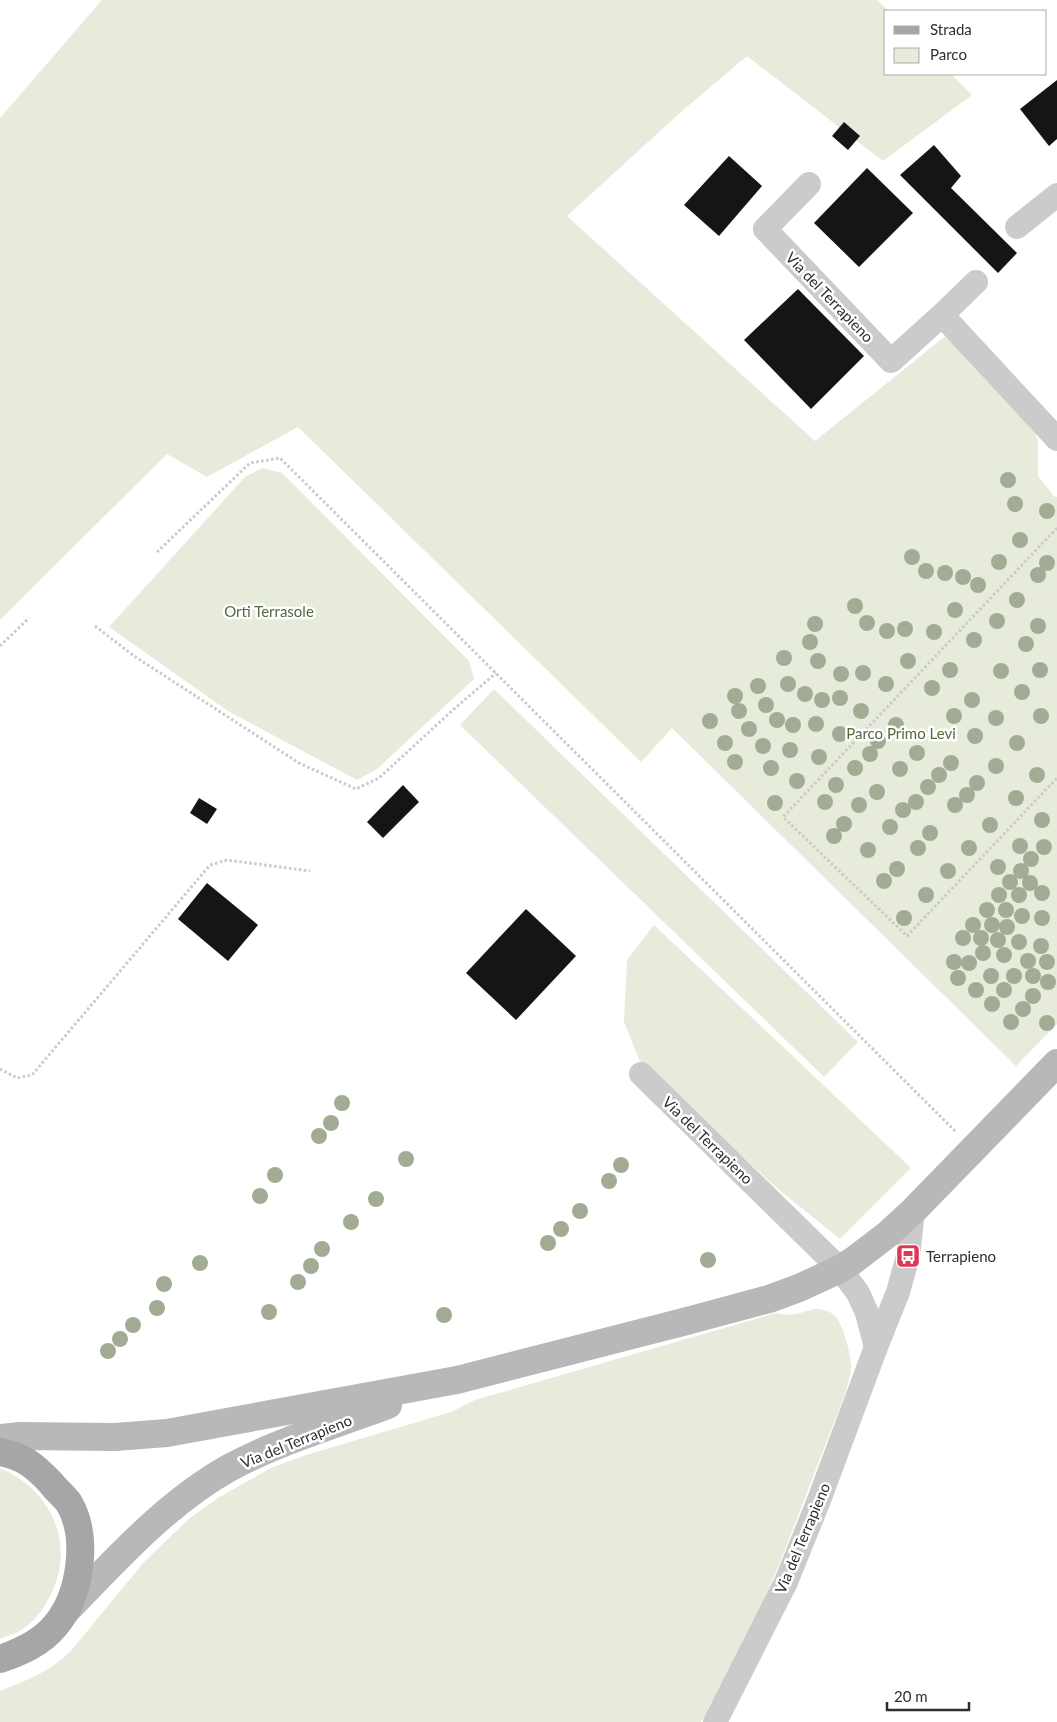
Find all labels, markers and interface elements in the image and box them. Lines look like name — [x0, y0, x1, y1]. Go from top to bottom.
legend — [884, 10, 1047, 75]
text: Strada — [930, 20, 972, 38]
text: Parco — [930, 45, 967, 63]
street label: Via del Terrapieno — [782, 248, 878, 346]
park label: Orti Terrasole — [224, 602, 314, 620]
park label: Parco Primo Levi — [846, 724, 956, 742]
street label: Via del Terrapieno — [659, 1092, 757, 1188]
bus stop icon: Terrapieno — [895, 1243, 921, 1269]
place label: Terrapieno — [926, 1247, 996, 1265]
street label: Via del Terrapieno — [238, 1410, 354, 1472]
street label: Via del Terrapieno — [771, 1480, 833, 1596]
scale bar — [887, 1680, 970, 1712]
text: 20 m — [894, 1687, 928, 1705]

